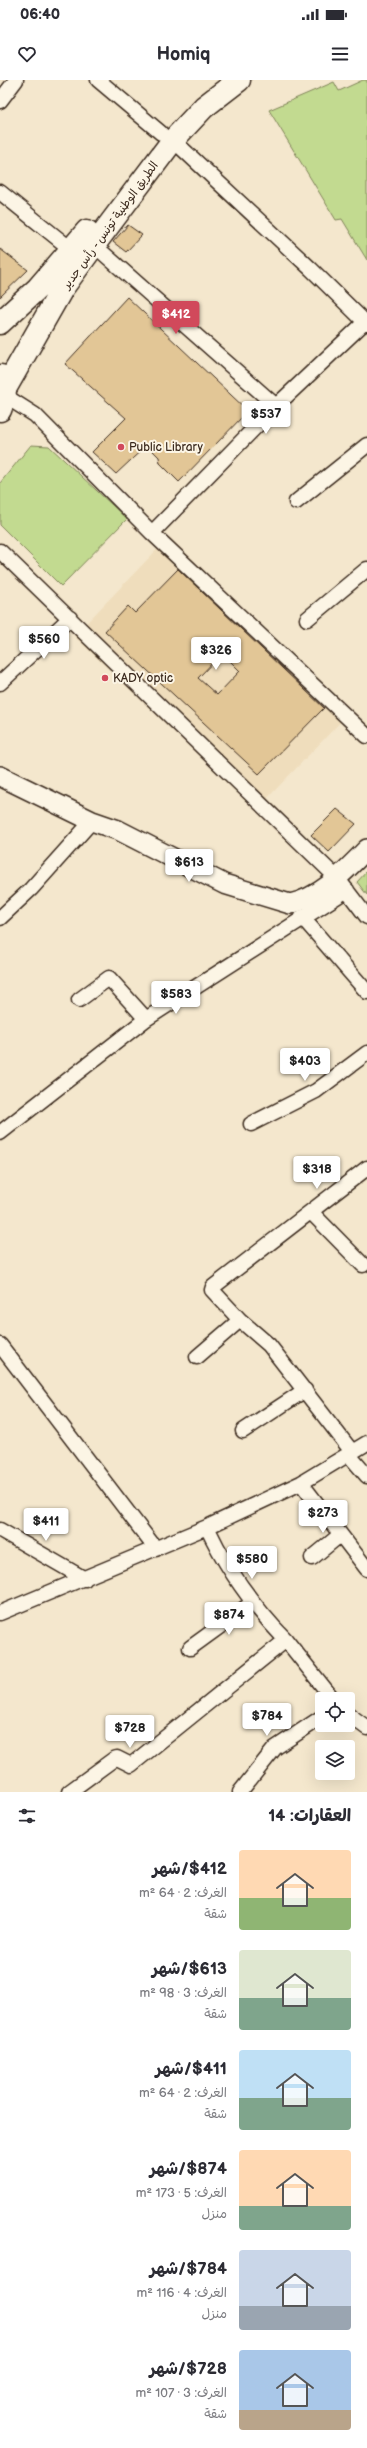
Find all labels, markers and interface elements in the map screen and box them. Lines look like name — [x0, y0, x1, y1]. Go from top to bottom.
text: 06:40 — [20, 5, 60, 24]
icon: heart — [16, 43, 38, 65]
icon: menu — [329, 43, 351, 65]
text: Homiq — [157, 44, 210, 65]
street label: الطريق الوطنية تونس - رأس جدير — [58, 159, 162, 293]
pin: $412 — [152, 301, 200, 335]
text: $412 — [161, 306, 191, 322]
pin: $537 — [242, 401, 290, 435]
text: $537 — [251, 406, 281, 422]
place label: Public Library — [129, 440, 203, 455]
marker: Public Library — [116, 442, 126, 452]
pin: $560 — [20, 626, 68, 660]
text: $560 — [28, 631, 60, 647]
pin: $326 — [192, 637, 240, 671]
text: $326 — [200, 642, 232, 658]
place label: KADY optic — [113, 671, 173, 686]
marker: KADY optic — [100, 673, 110, 683]
pin: $613 — [165, 849, 213, 883]
text: $613 — [174, 854, 204, 870]
pin: $583 — [152, 981, 200, 1015]
text: $583 — [160, 986, 192, 1002]
pin: $403 — [281, 1048, 329, 1082]
text: $403 — [289, 1053, 321, 1069]
pin: $318 — [293, 1156, 341, 1190]
text: $318 — [302, 1161, 332, 1177]
pin: $273 — [299, 1500, 347, 1534]
text: $273 — [308, 1505, 338, 1521]
pin: $411 — [22, 1508, 70, 1542]
text: $411 — [33, 1513, 59, 1529]
pin: $580 — [228, 1546, 276, 1580]
text: $580 — [236, 1551, 268, 1567]
pin: $874 — [205, 1602, 253, 1636]
text: $874 — [213, 1607, 245, 1623]
map controls — [315, 1692, 355, 1780]
button: locate — [315, 1692, 355, 1732]
pin: $784 — [243, 1703, 291, 1737]
text: $784 — [251, 1708, 283, 1724]
pin: $728 — [106, 1715, 154, 1749]
text: $728 — [114, 1720, 146, 1736]
button: layers — [315, 1740, 355, 1780]
icon: filters — [16, 1805, 38, 1827]
text: العقارات: 14 — [268, 1806, 351, 1826]
text: $412/شهر — [152, 1859, 227, 1879]
icon: home — [271, 1866, 319, 1914]
text: الغرف: 2 · 64 m² — [139, 1885, 227, 1901]
text: شقة — [204, 1906, 227, 1922]
text: $613/شهر — [152, 1959, 227, 1979]
icon: home — [271, 1966, 319, 2014]
text: الغرف: 3 · 98 m² — [139, 1985, 227, 2001]
text: شقة — [204, 2006, 227, 2022]
text: $411/شهر — [155, 2059, 227, 2079]
icon: home — [271, 2066, 319, 2114]
text: الغرف: 2 · 64 m² — [139, 2085, 227, 2101]
text: شقة — [204, 2106, 227, 2122]
text: $874/شهر — [150, 2159, 227, 2179]
icon: home — [271, 2166, 319, 2214]
text: الغرف: 5 · 173 m² — [136, 2185, 227, 2201]
text: منزل — [201, 2206, 227, 2222]
text: $784/شهر — [150, 2259, 227, 2279]
icon: home — [271, 2266, 319, 2314]
text: الغرف: 4 · 116 m² — [137, 2285, 227, 2301]
text: منزل — [201, 2306, 227, 2322]
text: $728/شهر — [150, 2359, 227, 2379]
icon: home — [271, 2366, 319, 2414]
text: الغرف: 3 · 107 m² — [135, 2385, 227, 2401]
text: شقة — [204, 2406, 227, 2422]

